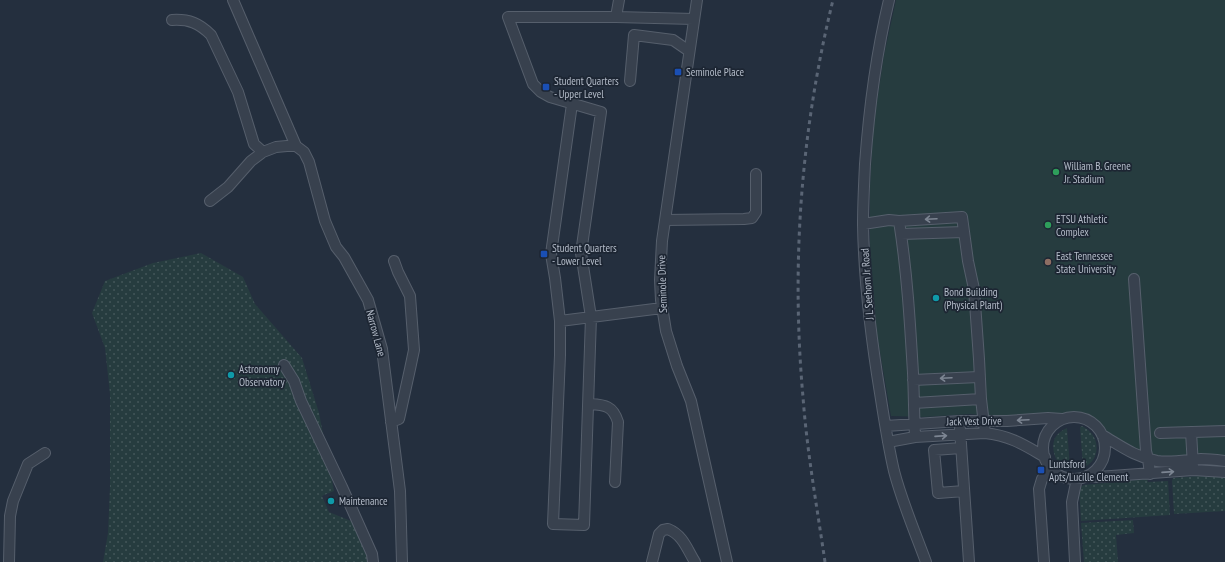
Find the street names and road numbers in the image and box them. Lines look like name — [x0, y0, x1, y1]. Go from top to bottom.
street label: J L Seehorn Jr Road — [857, 247, 877, 321]
street label: Seminole Drive — [654, 254, 670, 313]
street label: Narrow Lane — [363, 308, 389, 358]
street label: Jack Vest Drive — [945, 414, 1002, 428]

